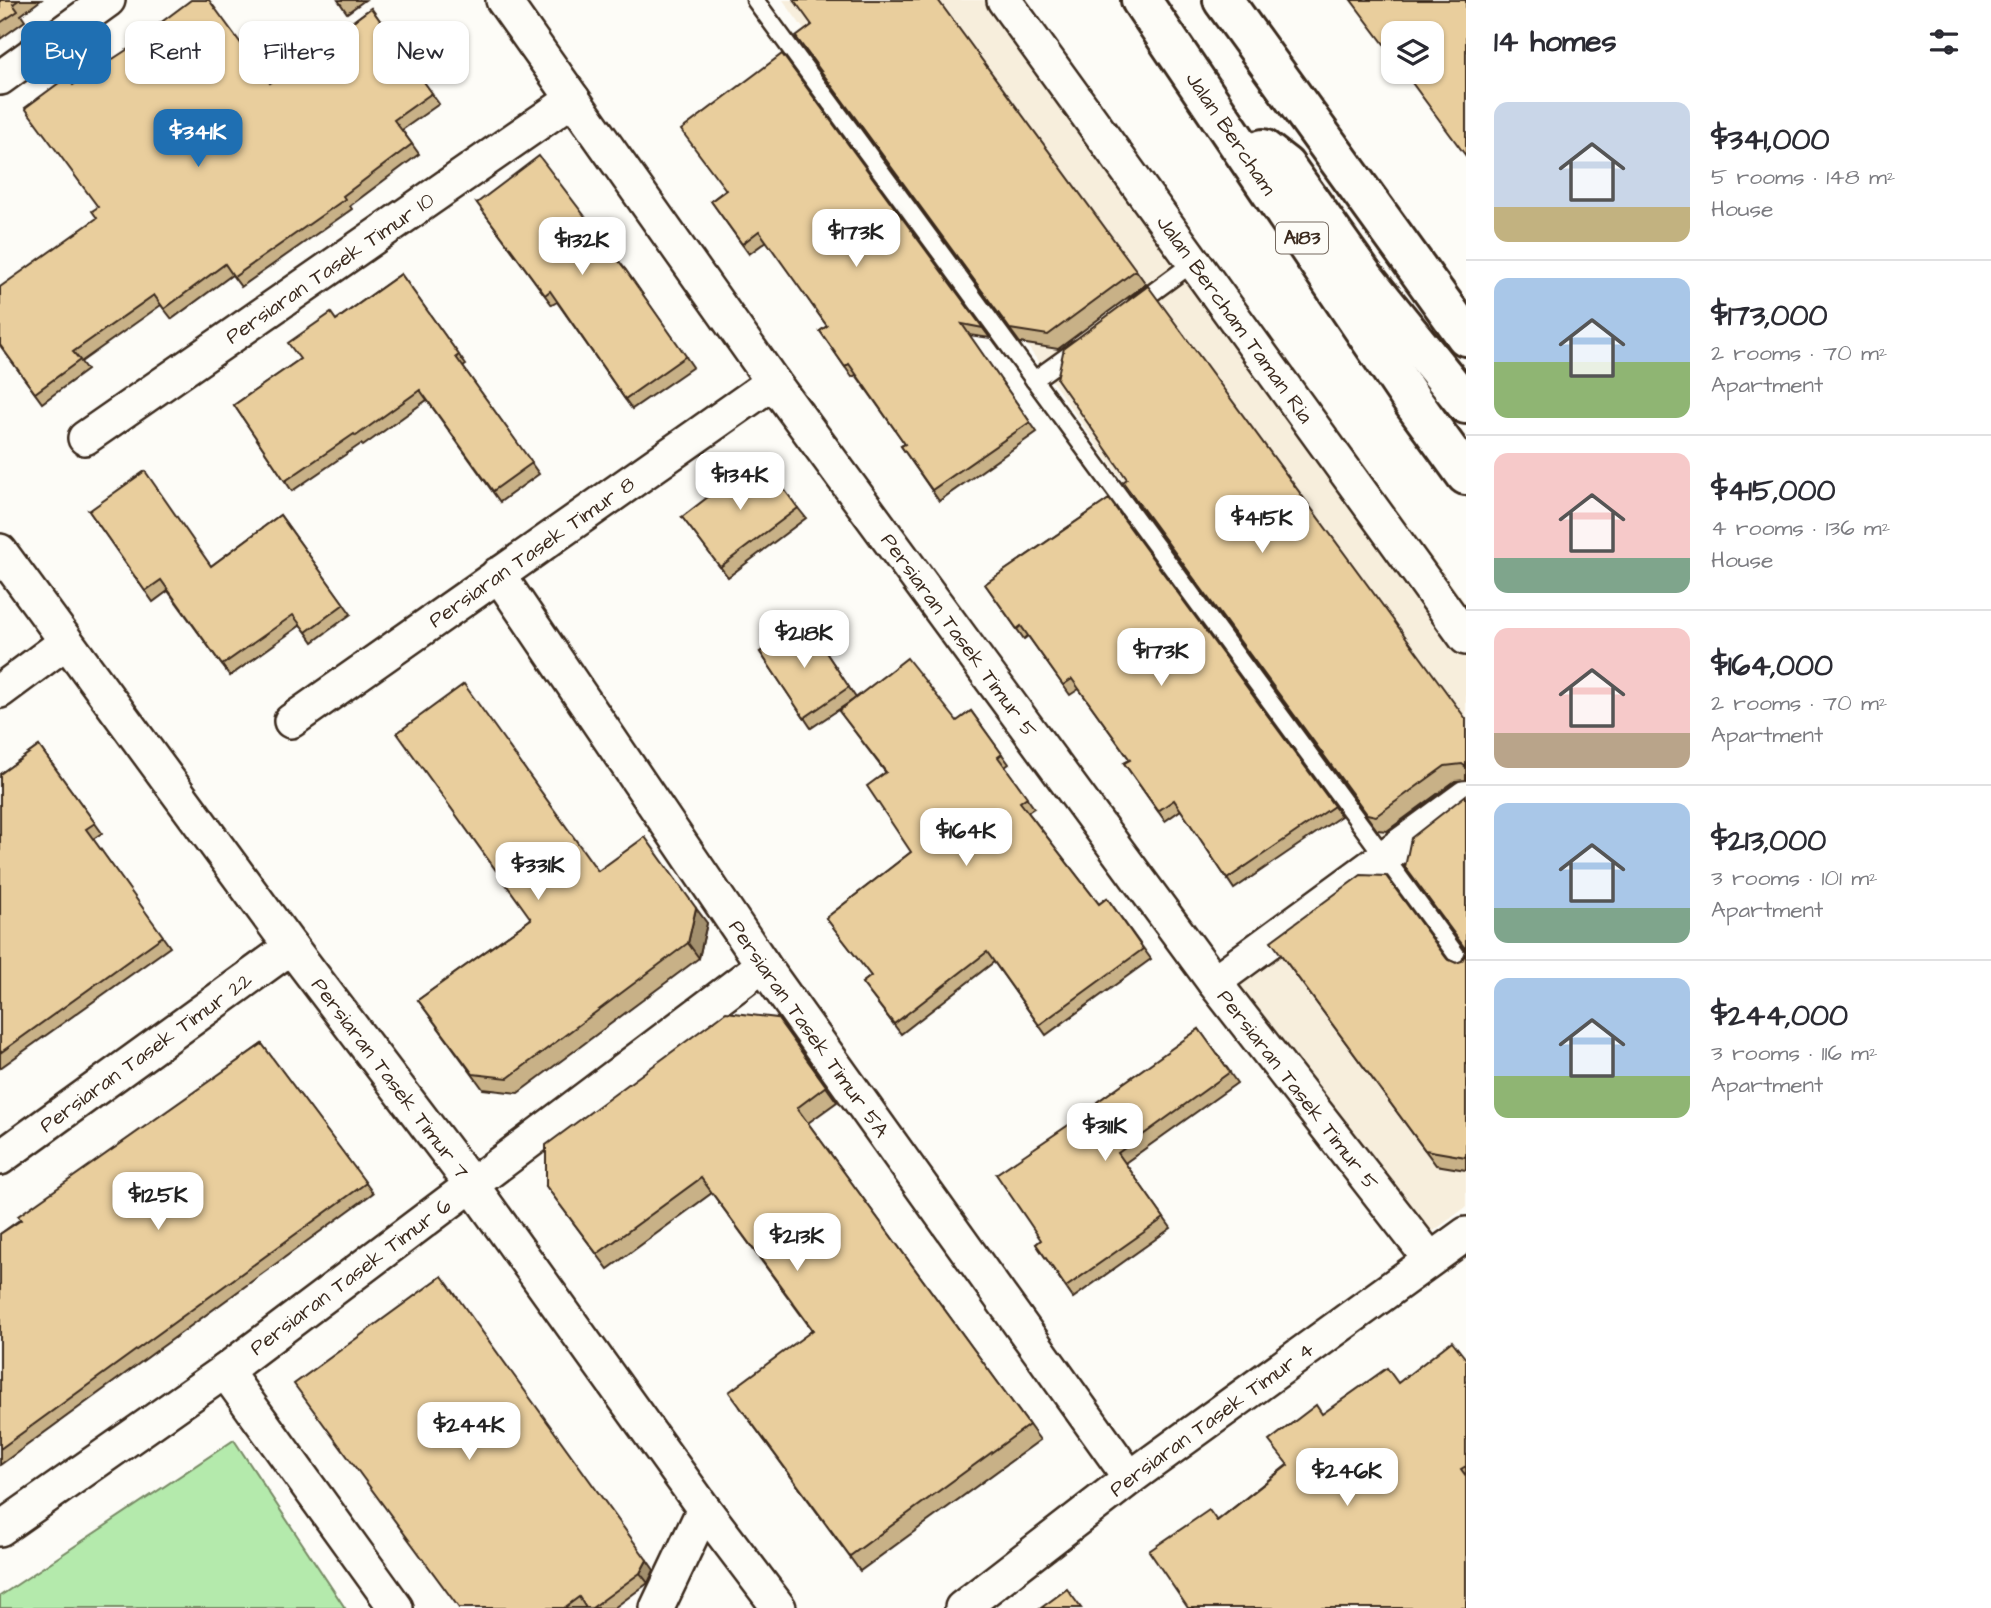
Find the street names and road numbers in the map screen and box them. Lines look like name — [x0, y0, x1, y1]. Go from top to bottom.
street label: Jalan Bercham — [1179, 66, 1284, 201]
street label: Persiaran Tasek Timur 10 — [220, 185, 440, 351]
street label: Jalan Bercham Taman Ria — [1150, 209, 1320, 429]
road number: A183 — [1276, 222, 1328, 254]
street label: Persiaran Tasek Timur 8 — [423, 469, 641, 634]
street label: Persiaran Tasek Timur 5 — [874, 527, 1044, 743]
street label: Persiaran Tasek Timur 5A — [722, 914, 897, 1144]
street label: Persiaran Tasek Timur 22 — [33, 965, 258, 1139]
street label: Persiaran Tasek Timur 7 — [305, 972, 476, 1185]
street label: Persiaran Tasek Timur 5 — [1211, 983, 1386, 1196]
street label: Persiaran Tasek Timur 6 — [244, 1191, 457, 1362]
street label: Persiaran Tasek Timur 4 — [1103, 1335, 1320, 1503]

